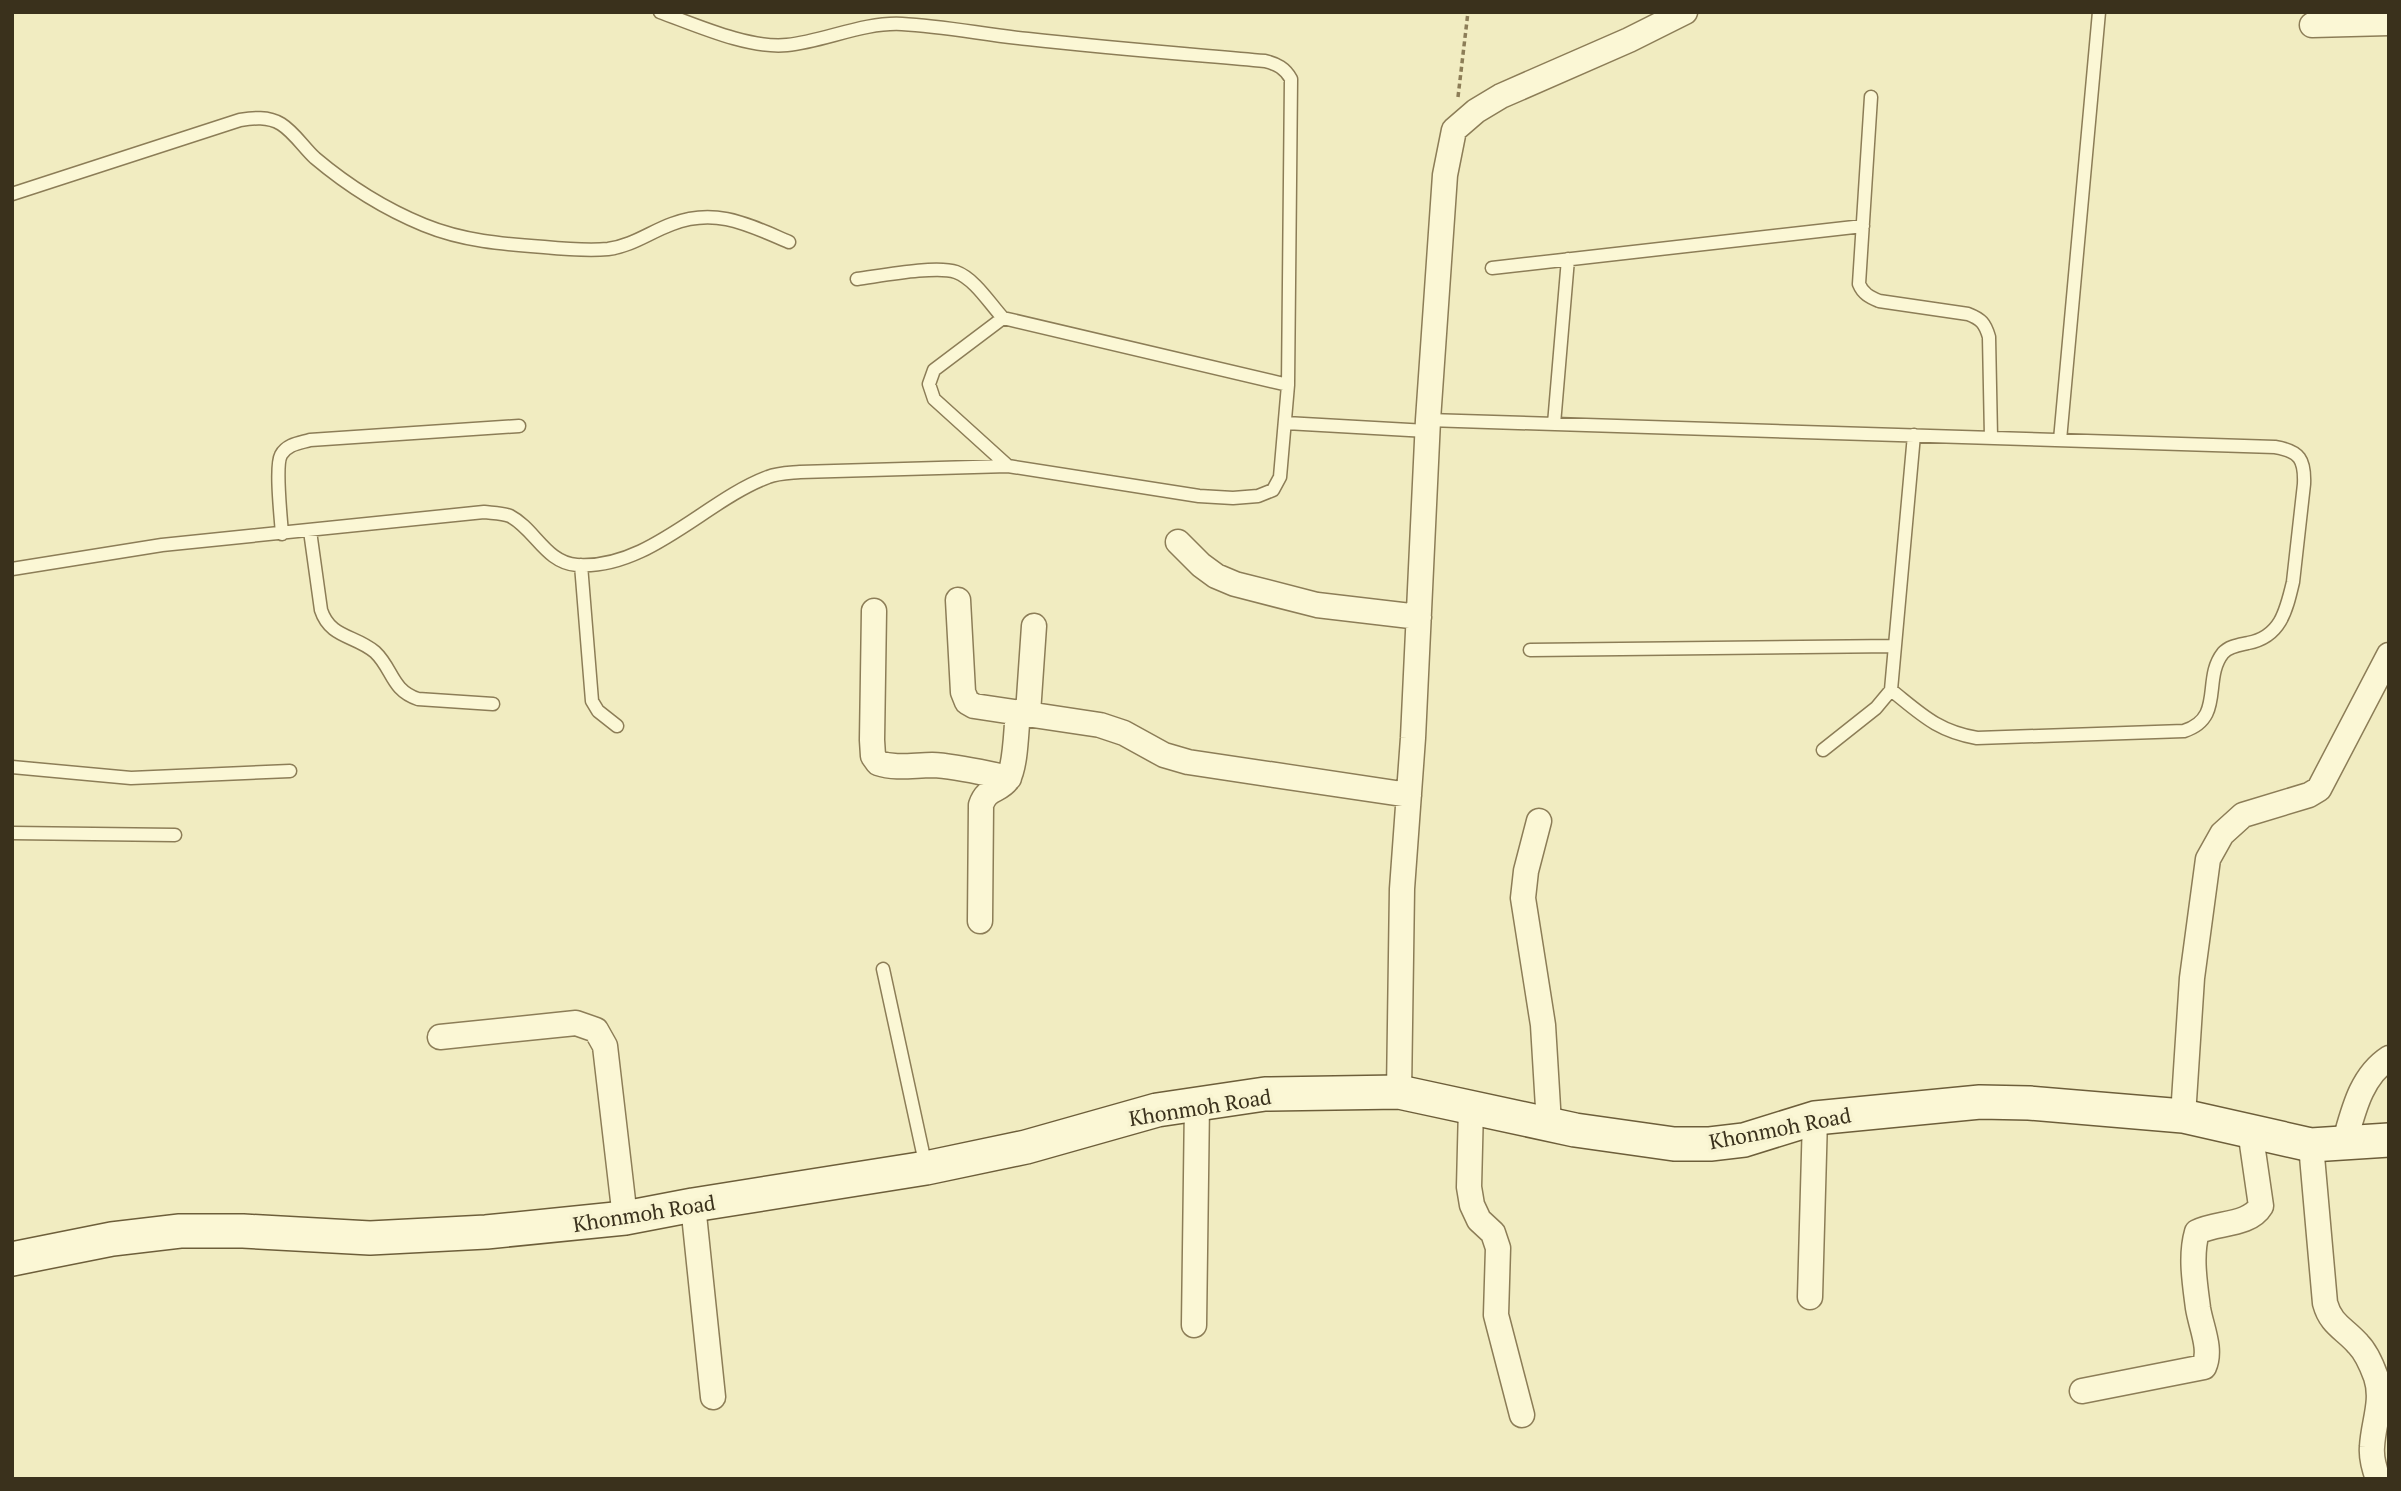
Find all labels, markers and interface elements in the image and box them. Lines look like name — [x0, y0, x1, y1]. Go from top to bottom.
street label: Khonmoh Road — [1127, 1082, 1274, 1132]
street label: Khonmoh Road — [1707, 1100, 1854, 1155]
street label: Khonmoh Road — [571, 1188, 718, 1238]

